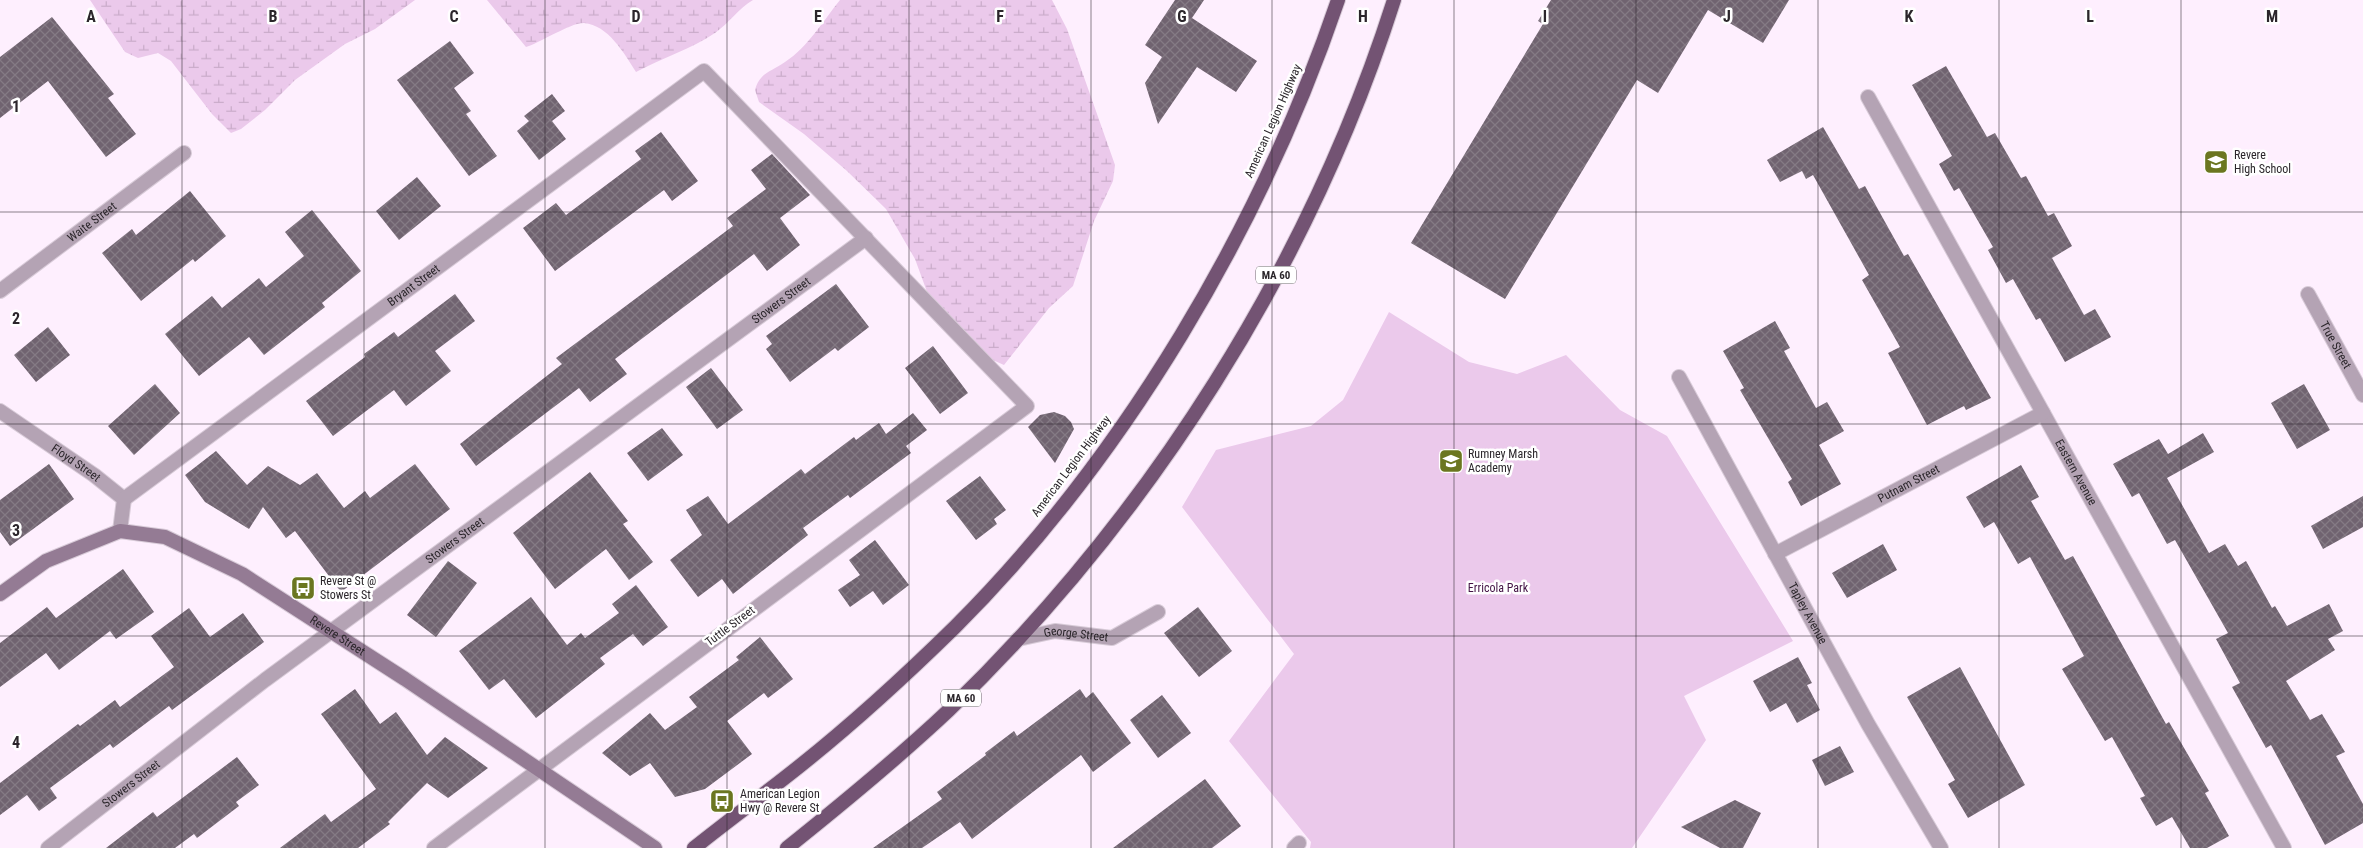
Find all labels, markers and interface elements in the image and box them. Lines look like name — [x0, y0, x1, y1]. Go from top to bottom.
text: A — [86, 7, 96, 26]
text: B — [269, 7, 278, 26]
text: C — [449, 7, 459, 26]
text: D — [631, 7, 641, 26]
text: E — [814, 7, 822, 26]
text: F — [996, 7, 1004, 26]
text: G — [1177, 7, 1187, 26]
text: H — [1358, 7, 1368, 26]
text: I — [1543, 7, 1547, 26]
text: J — [1723, 7, 1731, 26]
text: K — [1905, 7, 1914, 26]
text: L — [2086, 7, 2094, 26]
text: M — [2266, 7, 2278, 26]
street label: American Legion Highway — [1242, 62, 1304, 180]
text: 1 — [12, 97, 20, 116]
place label: Revere High School — [2234, 148, 2291, 176]
school or university icon: Revere High School — [2203, 149, 2229, 175]
street label: Waite Street — [65, 199, 120, 245]
street label: Bryant Street — [385, 261, 443, 309]
road number: MA 60 — [1256, 266, 1296, 284]
street label: Stowers Street — [749, 274, 813, 327]
text: 2 — [12, 309, 20, 328]
street label: True Street — [2317, 319, 2354, 371]
street label: American Legion Highway — [1028, 413, 1114, 519]
street label: Eastern Avenue — [2052, 437, 2100, 508]
street label: Floyd Street — [49, 441, 104, 485]
place label: Rumney Marsh Academy — [1468, 447, 1538, 475]
school or university icon: Rumney Marsh Academy — [1438, 448, 1464, 474]
street label: Putnam Street — [1875, 462, 1942, 506]
street label: Stowers Street — [423, 514, 487, 567]
text: 3 — [12, 521, 20, 540]
place label: Revere St @ Stowers St — [320, 574, 376, 602]
bus stop icon: Revere St @ Stowers St — [290, 575, 316, 601]
street label: Tapley Avenue — [1785, 580, 1830, 647]
park label: Erricola Park — [1468, 581, 1529, 595]
street label: Tuttle Street — [703, 603, 758, 649]
street label: Revere Street — [307, 613, 368, 659]
street label: George Street — [1043, 624, 1109, 645]
road number: MA 60 — [941, 690, 981, 706]
text: 4 — [12, 733, 20, 752]
street label: Stowers Street — [99, 757, 163, 810]
place label: American Legion Hwy @ Revere St — [740, 787, 820, 815]
bus stop icon: American Legion Hwy @ Revere St — [709, 788, 735, 814]

